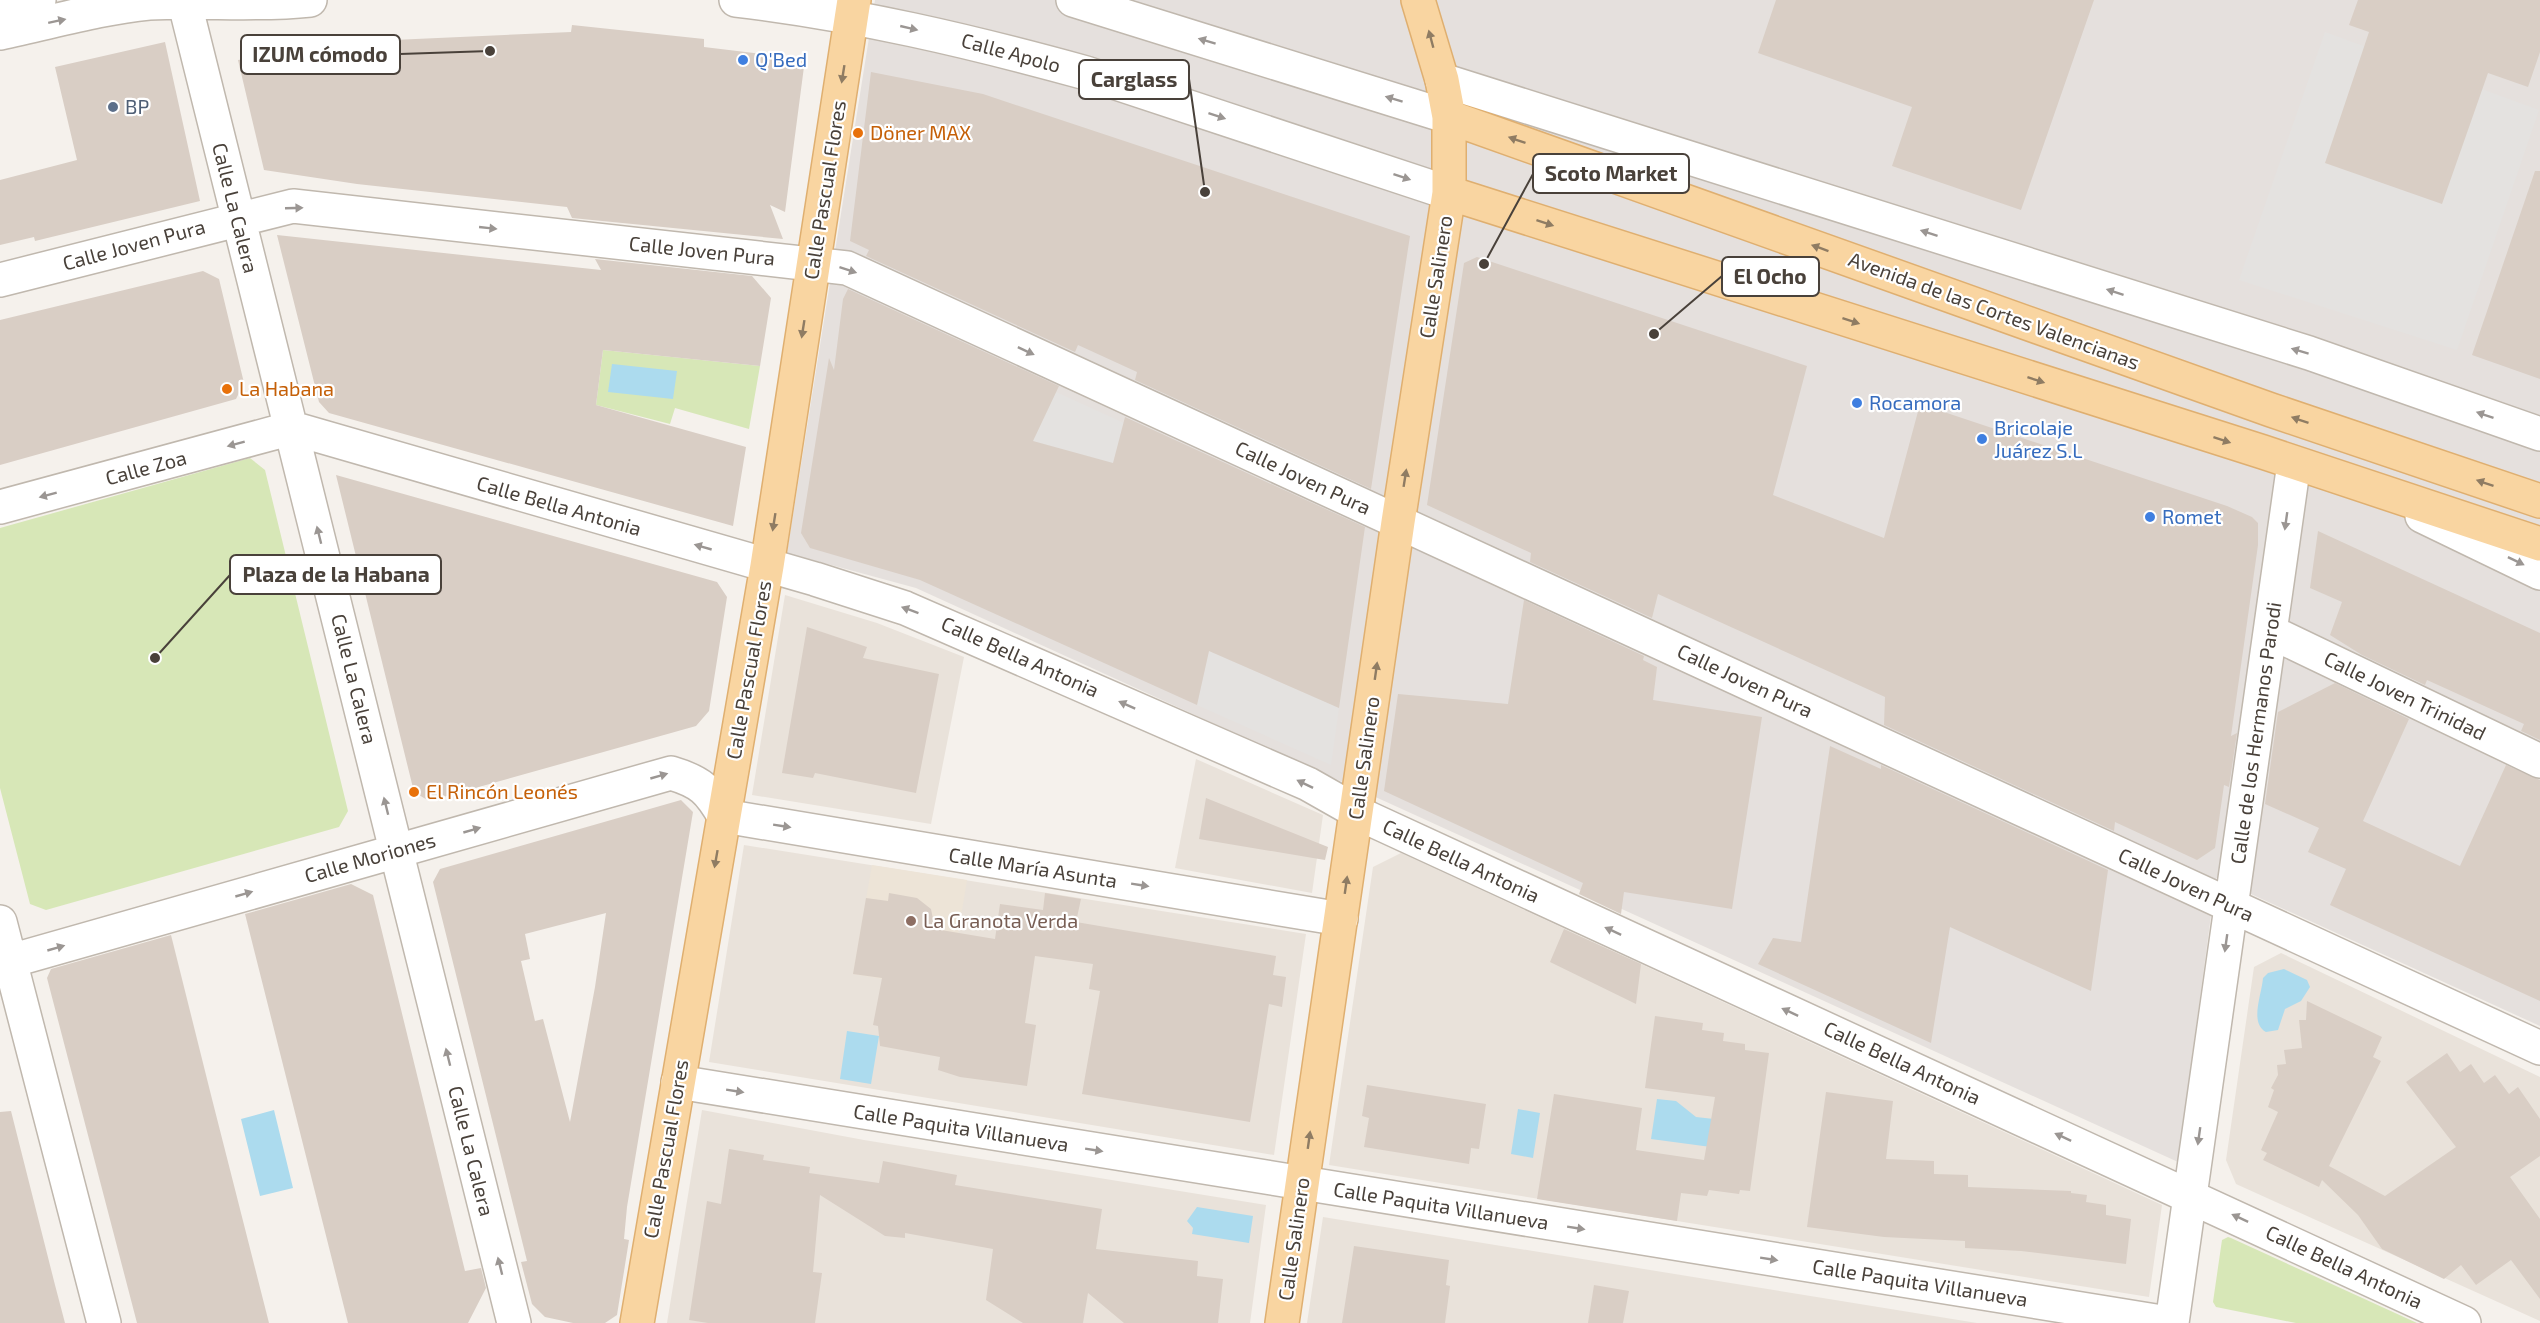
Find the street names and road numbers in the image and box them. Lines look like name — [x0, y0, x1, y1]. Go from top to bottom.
street label: Calle Apolo — [959, 27, 1063, 77]
street label: Calle Pascual Flores — [798, 99, 850, 281]
street label: Calle La Calera — [208, 140, 264, 275]
street label: Calle Joven Pura — [60, 213, 208, 275]
street label: Calle Salinero — [1413, 214, 1457, 340]
street label: Calle Joven Pura — [628, 230, 776, 270]
street label: Avenida de las Cortes Valencianas — [1846, 246, 2143, 374]
street label: Calle Joven Pura — [1232, 435, 1375, 519]
street label: Calle Zoa — [102, 445, 189, 489]
street label: Calle Bella Antonia — [474, 470, 644, 540]
street label: Calle Pascual Flores — [720, 579, 776, 761]
street label: Calle de los Hermanos Parodi — [2225, 600, 2285, 865]
street label: Calle La Calera — [327, 611, 383, 746]
street label: Calle Bella Antonia — [938, 611, 1103, 702]
street label: Calle Joven Pura — [1674, 638, 1817, 722]
street label: Calle Joven Trinidad — [2321, 645, 2490, 745]
street label: Calle Salinero — [1342, 695, 1384, 821]
street label: Calle Bella Antonia — [1379, 813, 1544, 907]
street label: Calle Moriones — [301, 827, 438, 887]
street label: Calle María Asunta — [947, 842, 1119, 892]
street label: Calle Joven Pura — [2115, 842, 2258, 926]
street label: Calle Bella Antonia — [1820, 1015, 1985, 1109]
street label: Calle Pascual Flores — [637, 1058, 693, 1240]
street label: Calle La Calera — [444, 1083, 500, 1218]
street label: Calle Paquita Villanueva — [852, 1098, 1071, 1156]
street label: Calle Salinero — [1272, 1176, 1314, 1302]
street label: Calle Paquita Villanueva — [1332, 1176, 1551, 1234]
street label: Calle Bella Antonia — [2262, 1219, 2427, 1313]
street label: Calle Paquita Villanueva — [1811, 1253, 2030, 1311]

